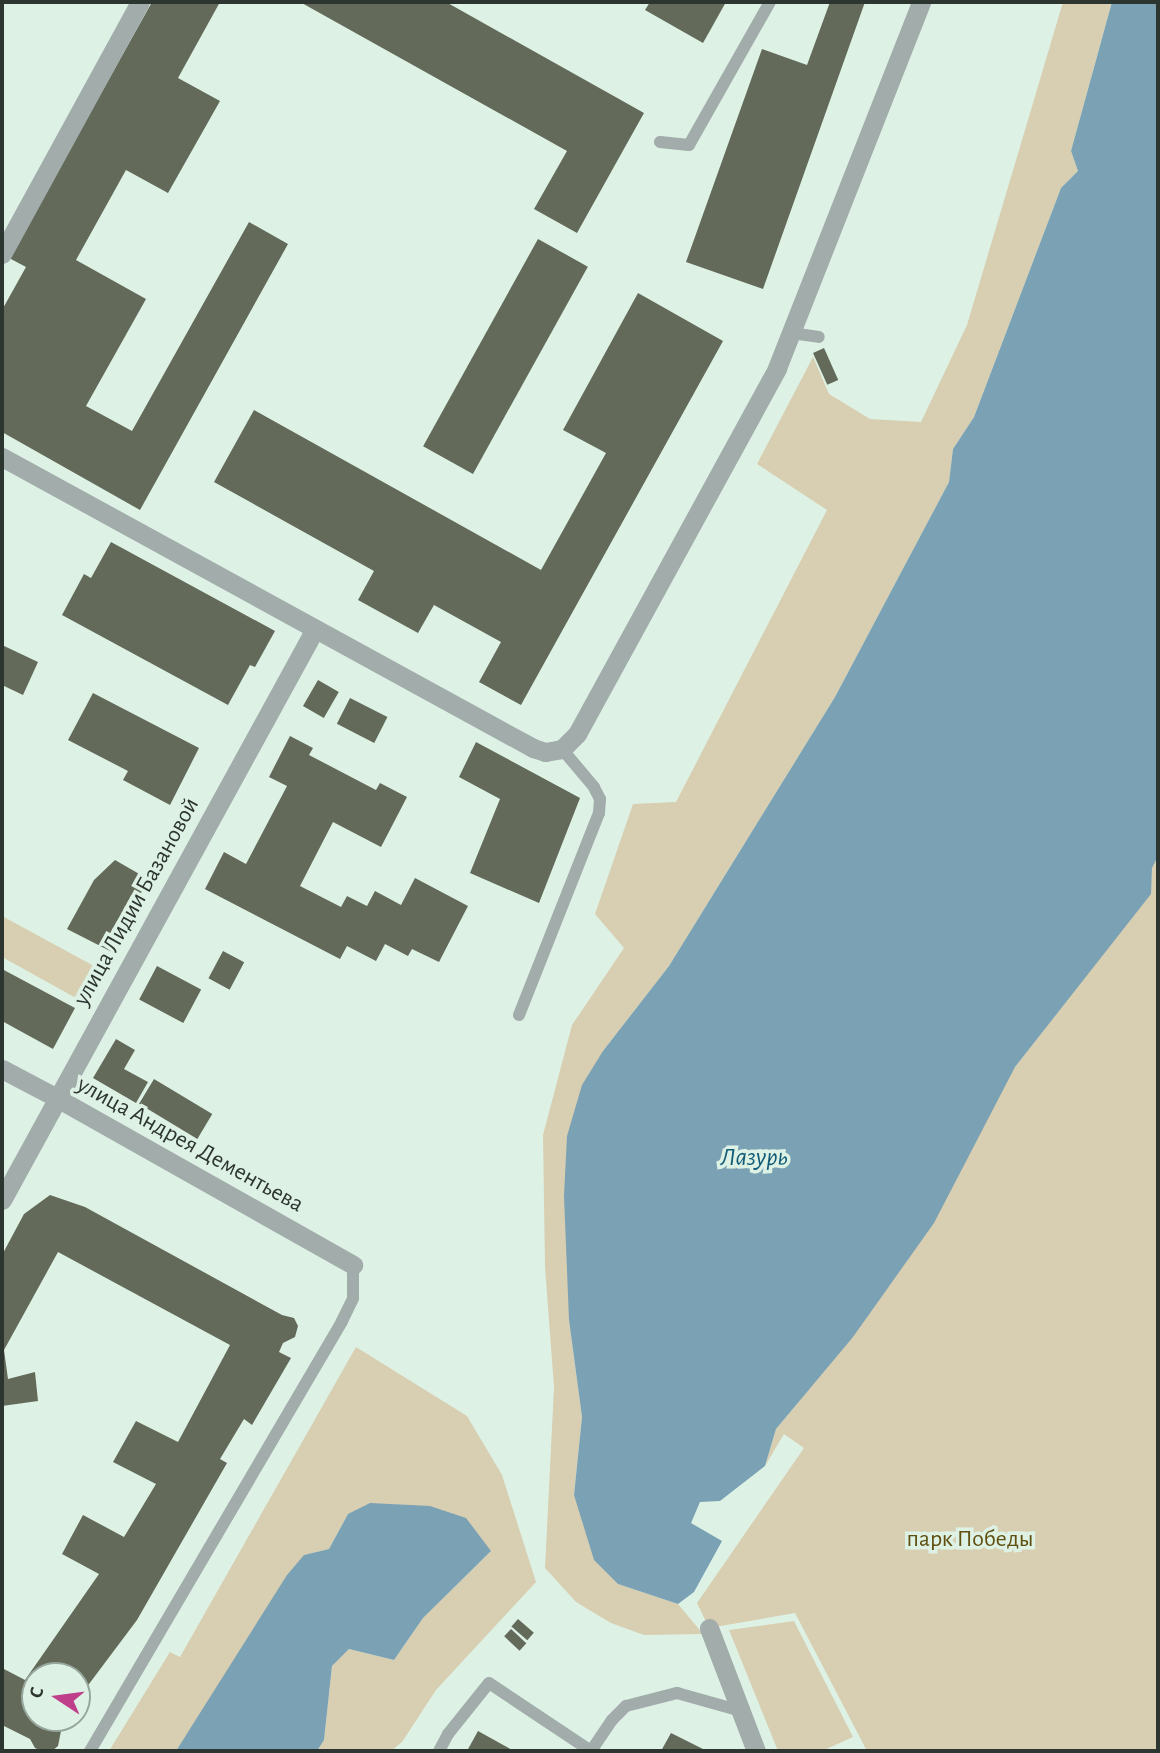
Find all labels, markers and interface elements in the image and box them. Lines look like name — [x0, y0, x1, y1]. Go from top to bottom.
street label: улица Лидии Базановой — [68, 793, 206, 1011]
street label: улица Андрея Дементьева — [72, 1071, 308, 1219]
water label: Лазурь — [720, 1142, 788, 1174]
park label: парк Победы — [906, 1526, 1034, 1554]
north arrow — [21, 1662, 91, 1732]
text: С — [27, 1685, 47, 1700]

